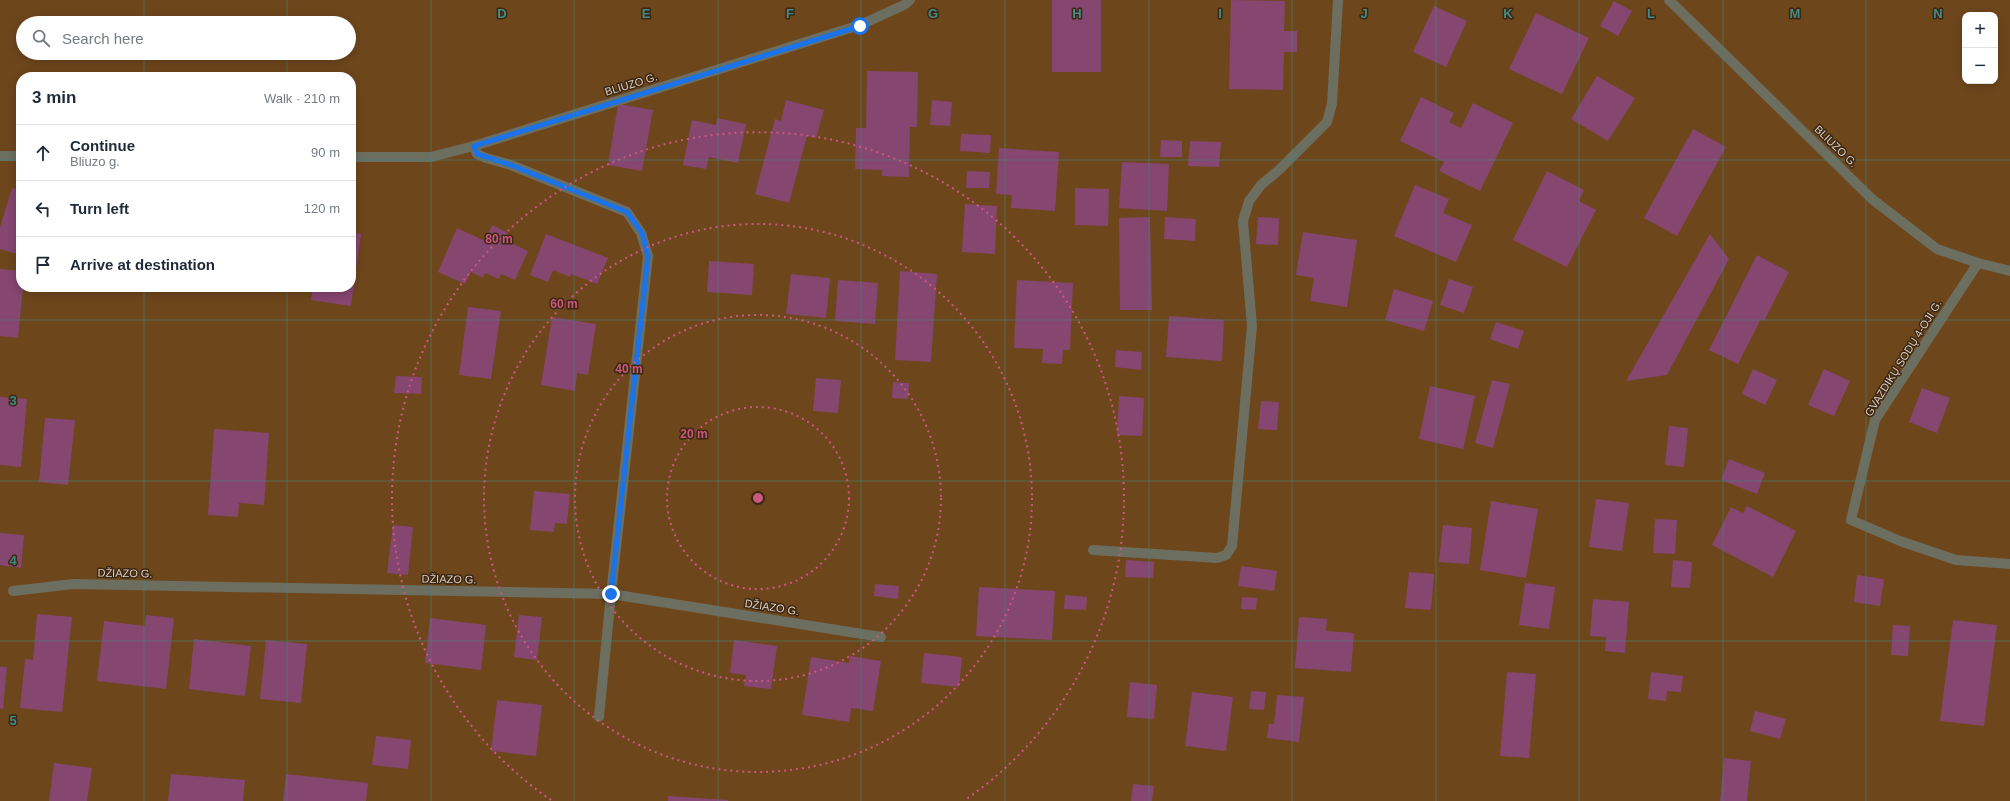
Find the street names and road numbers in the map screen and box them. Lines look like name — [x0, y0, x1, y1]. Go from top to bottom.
street label: BLIUZO G. — [603, 70, 659, 98]
street label: BLIUZO G. — [1812, 123, 1860, 169]
street label: GVAZDIKŲ SODŲ 4-OJI G. — [1862, 298, 1944, 418]
street label: DŽIAZO G. — [97, 567, 153, 579]
street label: DŽIAZO G. — [421, 573, 477, 585]
street label: DŽIAZO G. — [744, 597, 800, 617]

